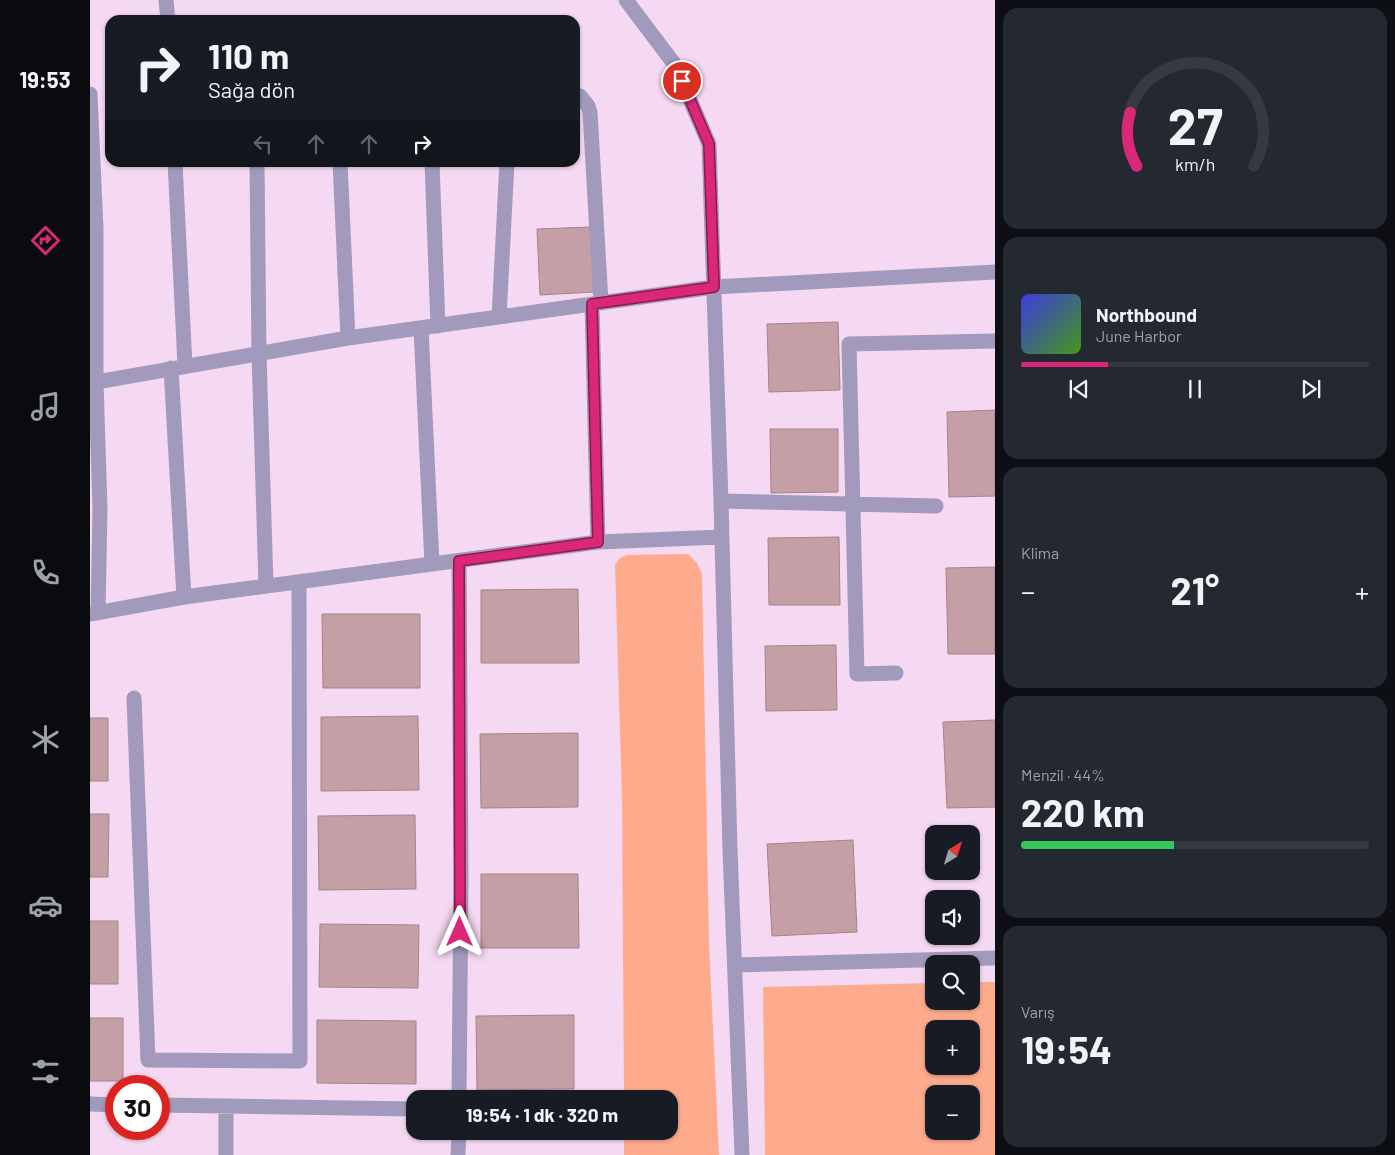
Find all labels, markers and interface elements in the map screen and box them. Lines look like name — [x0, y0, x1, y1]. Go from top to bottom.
text: 110 m — [208, 34, 289, 76]
icon: right — [125, 35, 190, 100]
pin — [661, 60, 703, 102]
text: 19:53 — [19, 66, 71, 92]
icon: arrive — [668, 67, 696, 95]
text: Sağa dön — [208, 76, 295, 102]
text: 27 — [1168, 93, 1223, 155]
icon: left — [249, 130, 277, 158]
icon: ahead — [302, 130, 330, 158]
icon: ahead — [355, 130, 383, 158]
icon: right — [408, 130, 436, 158]
text: km/h — [1175, 153, 1215, 175]
icon: directions — [28, 223, 63, 258]
text: Northbound — [1096, 303, 1197, 326]
text: June Harbor — [1096, 326, 1182, 345]
icon: previous — [1065, 375, 1093, 403]
icon: pause — [1181, 375, 1209, 403]
icon: next — [1297, 375, 1325, 403]
icon: music — [28, 389, 63, 424]
text: Klima — [1021, 543, 1059, 562]
icon: phone — [28, 555, 63, 590]
text: 21° — [1171, 567, 1219, 613]
text: − — [1021, 574, 1035, 608]
text: + — [1355, 574, 1369, 608]
icon: climate — [28, 722, 63, 757]
text: Menzil · 44% — [1021, 765, 1105, 784]
text: 220 km — [1021, 789, 1145, 835]
north arrow — [925, 825, 980, 880]
map controls — [925, 825, 980, 1140]
icon: car — [28, 888, 63, 923]
button: sound — [925, 890, 980, 945]
position arrow — [433, 905, 485, 957]
button: search — [925, 955, 980, 1010]
text: Varış — [1021, 1002, 1055, 1021]
button: + — [925, 1020, 980, 1075]
text: 19:54 — [1021, 1026, 1112, 1072]
icon: filters — [28, 1054, 63, 1089]
speed limit sign: 30 — [105, 1075, 170, 1140]
button: − — [925, 1085, 980, 1140]
text: 19:54 · 1 dk · 320 m — [466, 1103, 618, 1126]

